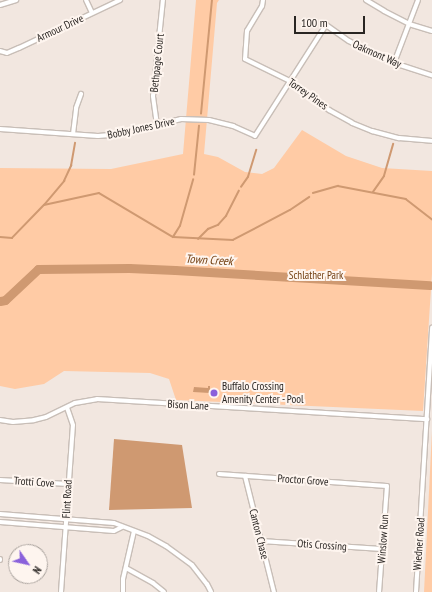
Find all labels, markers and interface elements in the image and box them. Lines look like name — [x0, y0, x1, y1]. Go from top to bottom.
scale bar — [296, 8, 367, 34]
street label: Armour Drive — [34, 11, 86, 45]
text: 100 m — [301, 15, 328, 30]
street label: Bethpage Court — [147, 33, 167, 93]
street label: Oakmont Way — [350, 37, 404, 71]
street label: Torrey Pines — [285, 75, 331, 113]
street label: Bobby Jones Drive — [106, 114, 176, 142]
water label: Town Creek — [185, 252, 233, 268]
park label: Schlather Park — [289, 268, 343, 282]
place label: Buffalo Crossing Amenity Center - Pool — [222, 380, 305, 406]
marker: Buffalo Crossing Amenity Center - Pool — [209, 388, 219, 398]
street label: Bison Lane — [167, 397, 209, 413]
street label: Proctor Grove — [277, 472, 329, 488]
street label: Trotti Cove — [13, 474, 55, 490]
street label: Flint Road — [59, 479, 75, 519]
street label: Canton Chase — [246, 507, 272, 561]
street label: Winslow Run — [375, 514, 391, 564]
street label: Wiedner Road — [411, 517, 427, 571]
street label: Otis Crossing — [297, 537, 347, 553]
north arrow — [8, 544, 48, 584]
text: N — [30, 564, 45, 577]

